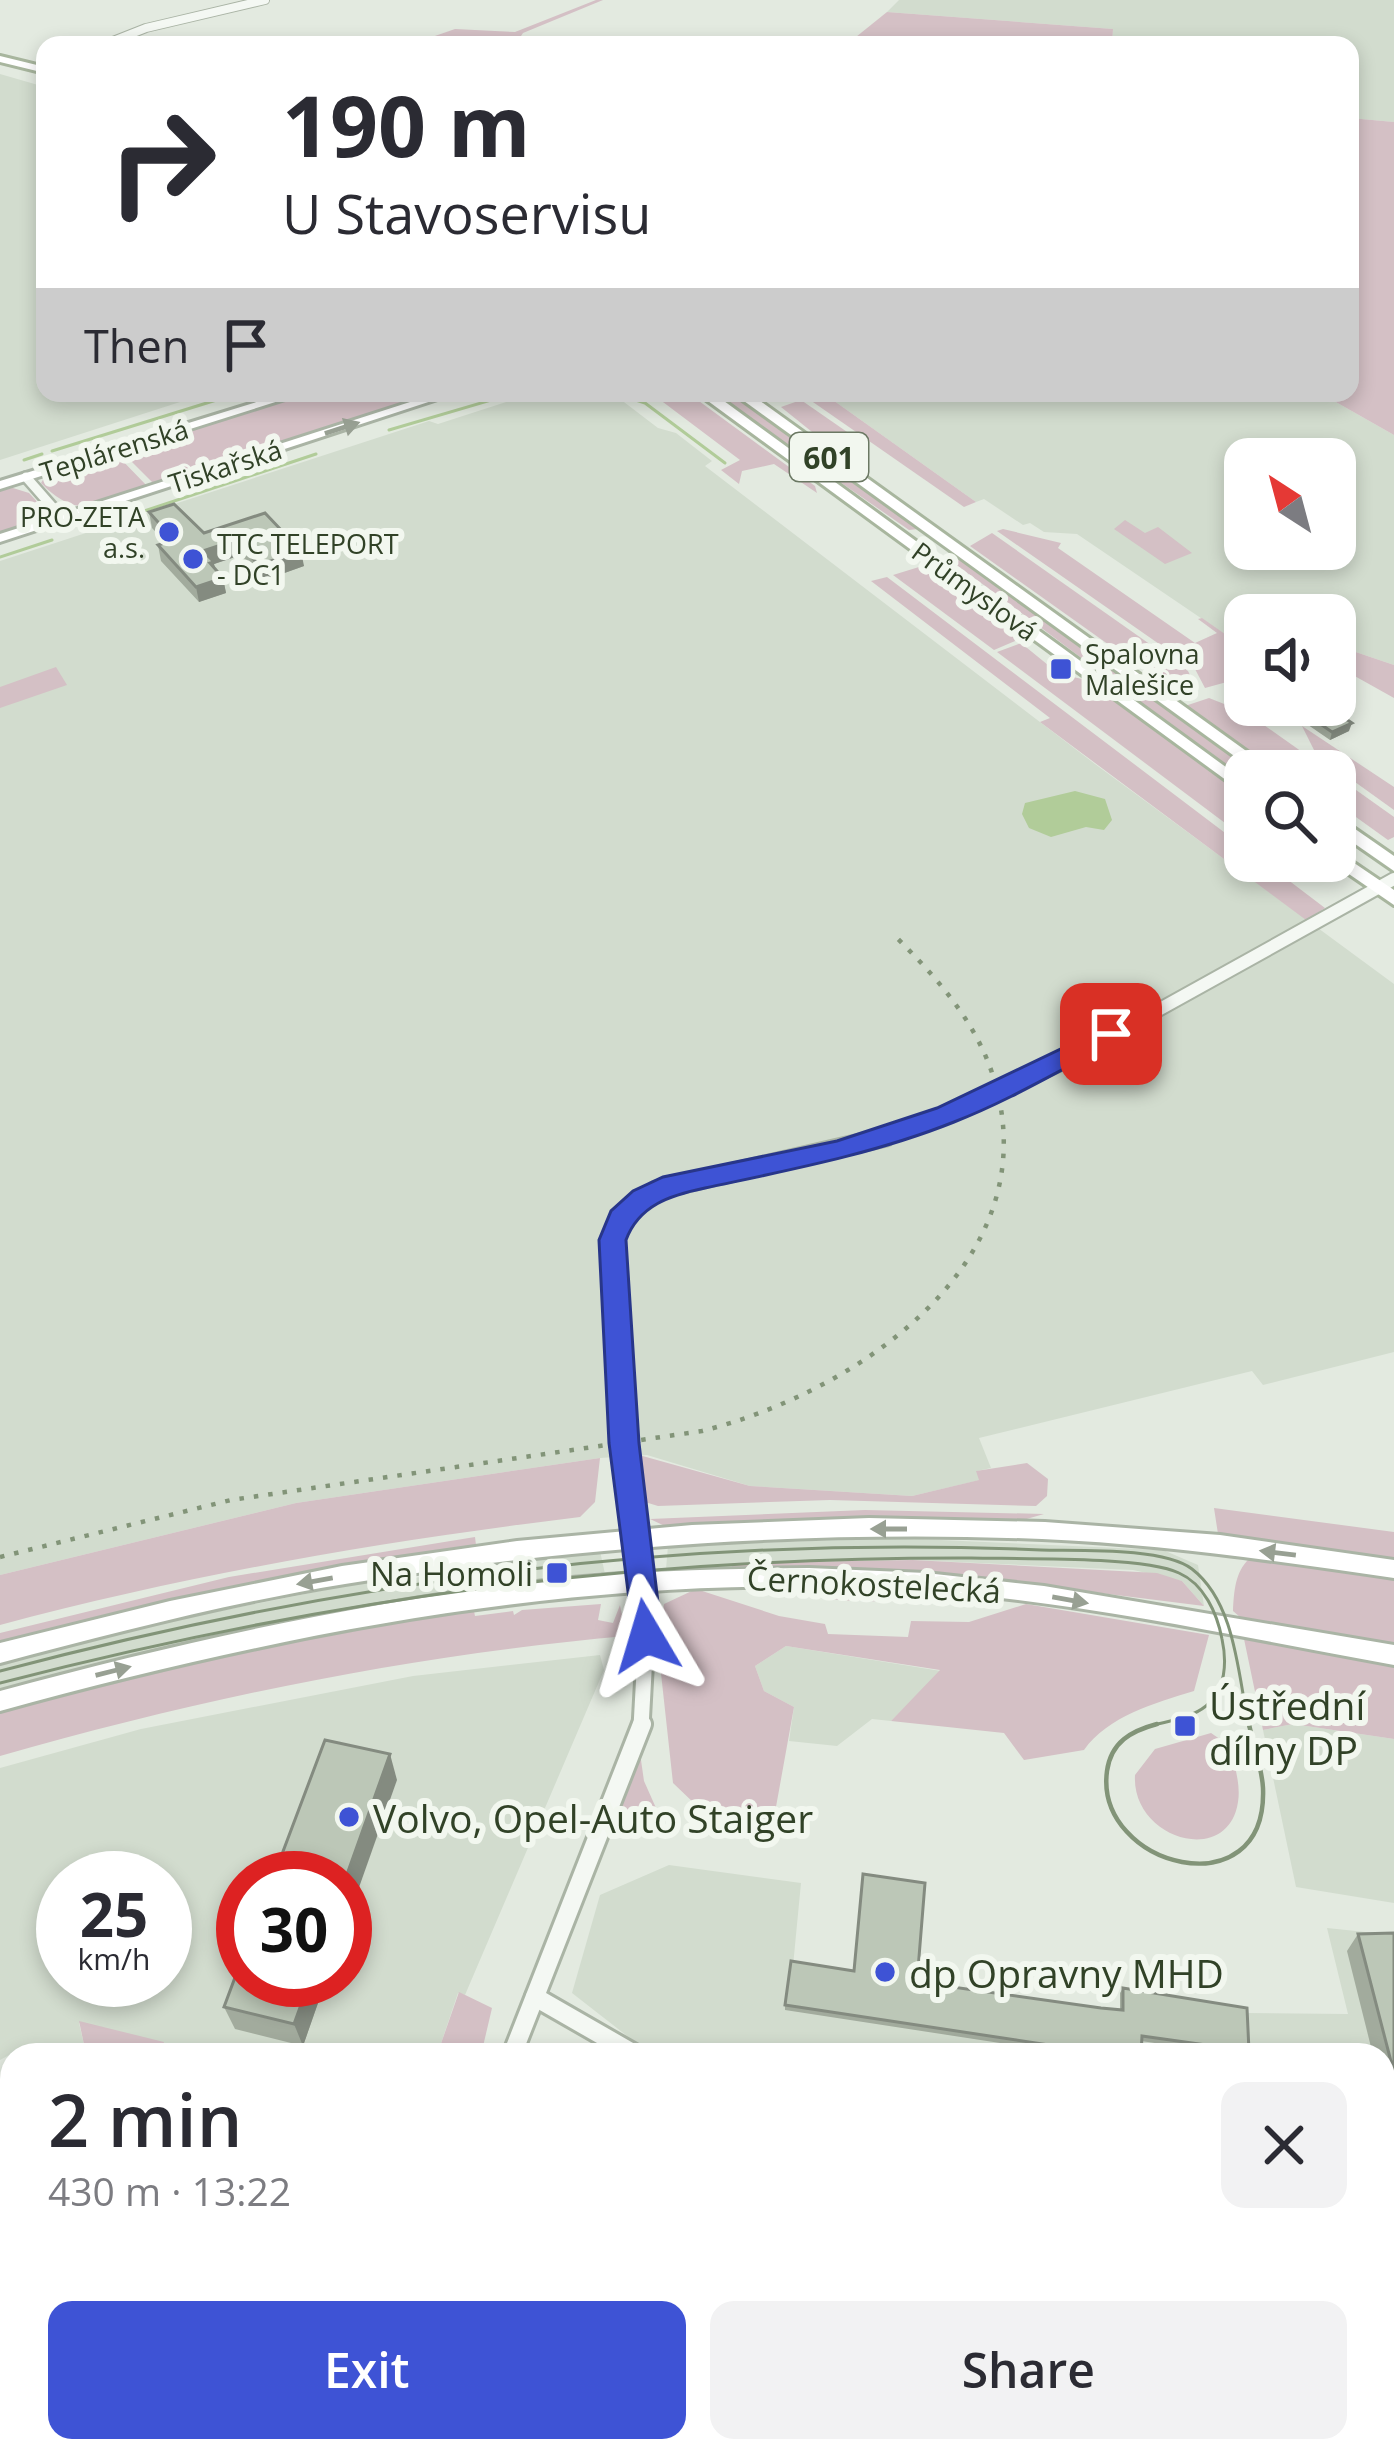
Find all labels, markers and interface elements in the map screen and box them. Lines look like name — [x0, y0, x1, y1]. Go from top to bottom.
text: 190 m — [282, 67, 530, 182]
icon: right — [84, 84, 240, 240]
text: U Stavoservisu — [282, 176, 651, 250]
icon: arrive — [213, 312, 279, 378]
text: Then — [84, 315, 189, 376]
street label: Teplárenská — [35, 410, 193, 490]
one-way arrow — [324, 418, 361, 437]
street label: Tiskařská — [164, 430, 286, 502]
road number: 601 — [790, 433, 868, 481]
north arrow — [1224, 438, 1356, 570]
map controls — [1224, 438, 1356, 882]
place label: PRO-ZETA a.s. — [20, 498, 146, 566]
marker: PRO-ZETA a.s. — [156, 519, 182, 545]
place label: TTC TELEPORT - DC1 — [217, 525, 399, 593]
street label: Průmyslová — [905, 533, 1045, 649]
marker: TTC TELEPORT - DC1 — [180, 546, 206, 572]
button: sound — [1224, 594, 1356, 726]
place label: Spalovna Malešice — [1085, 635, 1199, 703]
marker: Spalovna Malešice — [1048, 656, 1074, 682]
button: search — [1224, 750, 1356, 882]
pin — [1060, 983, 1162, 1085]
icon: arrive — [1078, 1001, 1144, 1067]
one-way arrow — [869, 1519, 907, 1539]
one-way arrow — [1259, 1544, 1296, 1563]
place label: Na Homoli — [370, 1551, 533, 1596]
street label: Černokostelecká — [746, 1555, 1002, 1613]
marker: Na Homoli — [544, 1560, 570, 1586]
one-way arrow — [296, 1572, 334, 1591]
position arrow — [583, 1573, 709, 1699]
one-way arrow — [1052, 1590, 1089, 1609]
one-way arrow — [95, 1661, 132, 1680]
place label: Ústřední dílny DP — [1209, 1678, 1367, 1776]
marker: Ústřední dílny DP — [1172, 1713, 1198, 1739]
place label: Volvo, Opel-Auto Staiger — [373, 1791, 813, 1844]
marker: Volvo, Opel-Auto Staiger — [336, 1804, 362, 1830]
speed limit sign: 30 — [216, 1851, 372, 2007]
text: 25 — [80, 1873, 148, 1955]
text: km/h — [78, 1938, 150, 1979]
place label: dp Opravny MHD — [909, 1946, 1224, 1999]
marker: dp Opravny MHD — [872, 1959, 898, 1985]
text: 2 min — [48, 2070, 242, 2168]
button: close — [1221, 2082, 1347, 2208]
text: 430 m · 13:22 — [48, 2164, 291, 2217]
button: Exit — [48, 2301, 686, 2439]
button: Share — [710, 2301, 1347, 2439]

